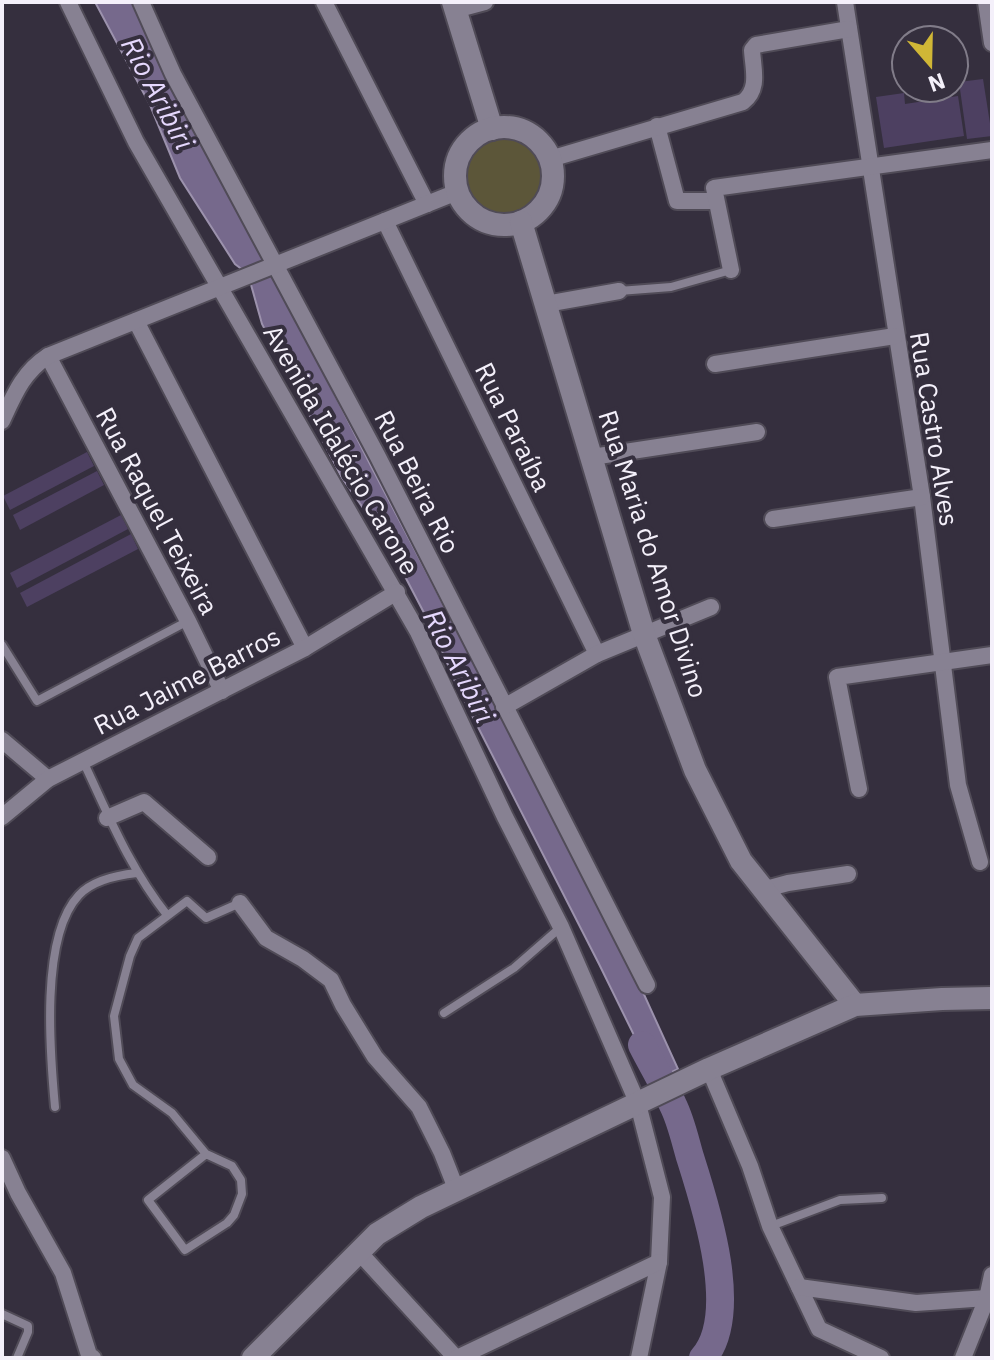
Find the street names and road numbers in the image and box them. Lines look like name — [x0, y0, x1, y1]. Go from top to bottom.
street label: Avenida Idalécio Carone — [256, 318, 427, 581]
street label: Rua Castro Alves — [903, 329, 967, 528]
street label: Rua Paraíba — [468, 356, 560, 497]
street label: Rua Raquel Teixeira — [89, 401, 227, 620]
street label: Rua Beira Rio — [367, 404, 469, 559]
street label: Rua Maria do Amor Divino — [591, 406, 717, 702]
street label: Rua Jaime Barros — [87, 618, 286, 742]

